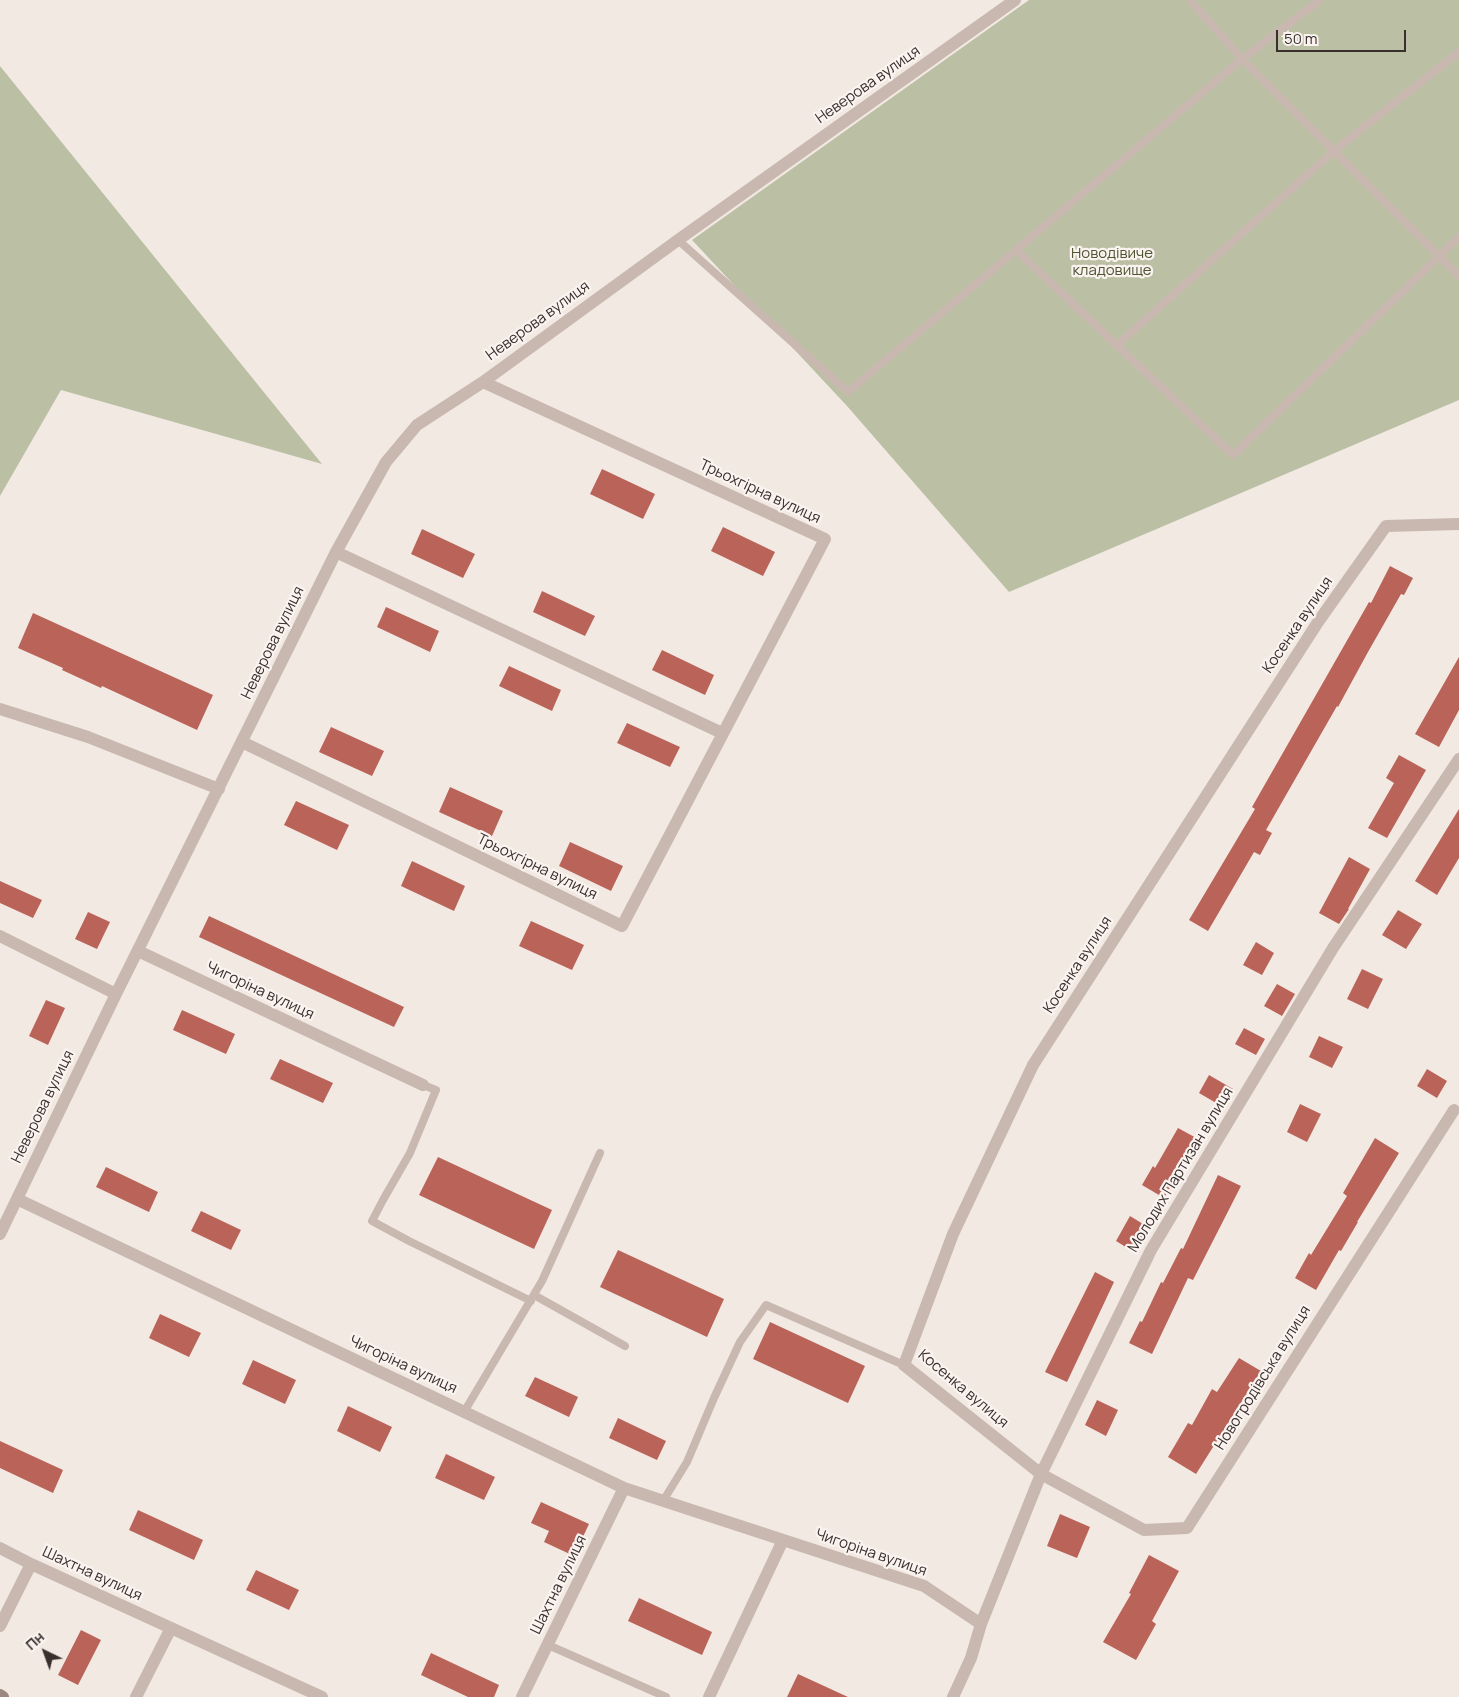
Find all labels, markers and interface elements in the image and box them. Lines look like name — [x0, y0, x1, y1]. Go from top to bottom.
scale bar — [1279, 20, 1409, 52]
text: 50 m — [1284, 28, 1318, 49]
street label: Неверова вулиця — [812, 42, 924, 128]
park label: Новодівиче кладовище — [1071, 245, 1153, 280]
street label: Неверова вулиця — [483, 277, 593, 365]
street label: Трьохгірна вулиця — [697, 456, 823, 528]
street label: Косенка вулиця — [1259, 573, 1337, 677]
street label: Неверова вулиця — [238, 584, 308, 702]
street label: Трьохгірна вулиця — [474, 830, 600, 904]
street label: Косенка вулиця — [1040, 913, 1116, 1017]
street label: Чигоріна вулиця — [203, 958, 317, 1024]
street label: Неверова вулиця — [8, 1048, 78, 1166]
street label: Молодих Партизан вулиця — [1125, 1084, 1237, 1256]
street label: Новогродівська вулиця — [1211, 1303, 1315, 1453]
street label: Чигоріна вулиця — [346, 1332, 460, 1398]
street label: Косенка вулиця — [914, 1346, 1012, 1432]
street label: Чигоріна вулиця — [813, 1525, 929, 1581]
street label: Шахтна вулиця — [527, 1533, 591, 1637]
street label: Шахтна вулиця — [39, 1543, 145, 1605]
north arrow — [20, 1627, 70, 1677]
text: Пн — [21, 1627, 48, 1654]

